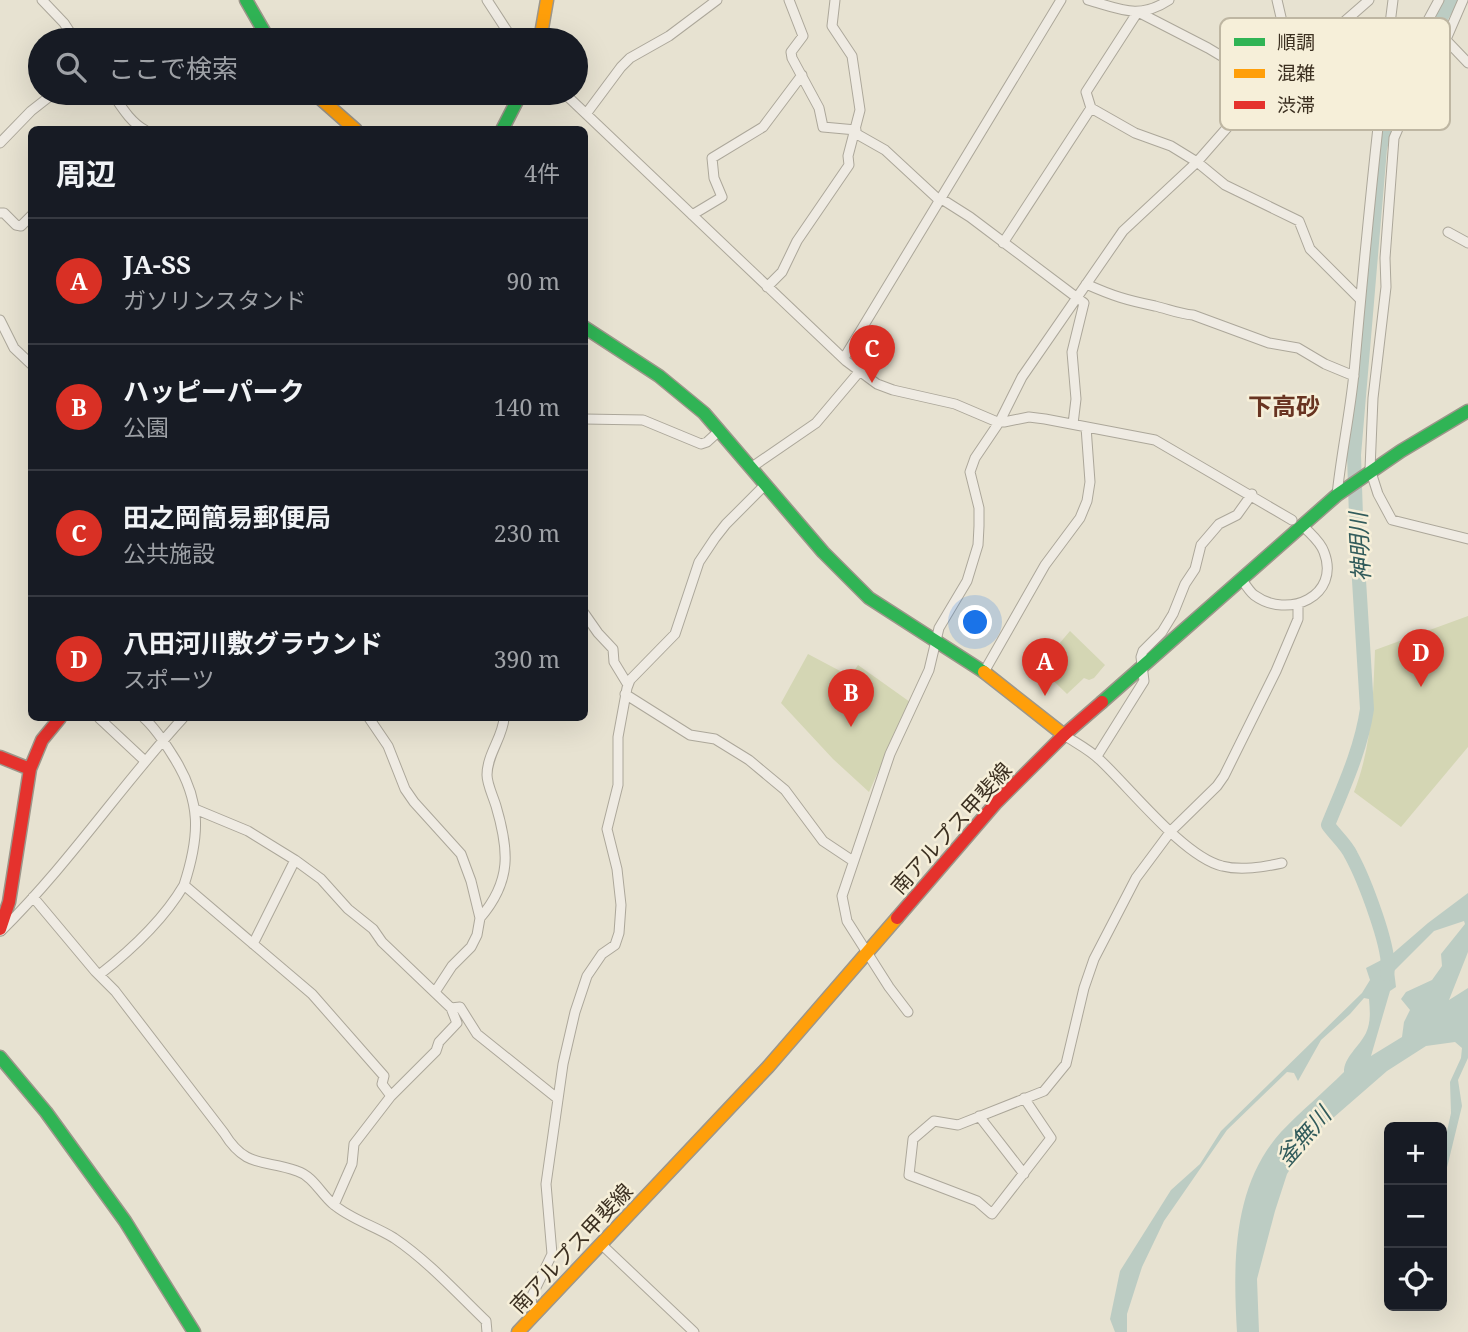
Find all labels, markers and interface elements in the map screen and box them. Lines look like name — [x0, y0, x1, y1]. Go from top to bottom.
legend — [1220, 18, 1450, 130]
search box — [28, 28, 588, 105]
text: 順調 — [1277, 29, 1315, 55]
icon: search — [52, 48, 90, 86]
text: ここで検索 — [108, 50, 238, 86]
text: 混雑 — [1277, 60, 1315, 86]
text: 渋滞 — [1277, 92, 1315, 118]
text: 周辺 — [56, 153, 116, 194]
text: 4件 — [524, 157, 560, 189]
text: JA-SS — [123, 246, 191, 282]
text: A — [70, 265, 88, 297]
text: 90 m — [507, 265, 560, 297]
text: ガソリンスタンド — [123, 284, 307, 316]
pin: C — [849, 325, 895, 383]
text: ハッピーパーク — [123, 373, 305, 409]
district label: 下高砂 — [1248, 389, 1320, 422]
text: B — [71, 391, 87, 423]
text: 140 m — [494, 391, 560, 423]
text: 公園 — [123, 411, 169, 443]
text: 田之岡簡易郵便局 — [123, 499, 331, 535]
water label: 神明川 — [1341, 509, 1377, 582]
text: C — [71, 517, 87, 549]
text: 230 m — [494, 517, 560, 549]
text: 公共施設 — [123, 537, 215, 569]
your location — [958, 605, 992, 639]
text: 八田河川敷グラウンド — [123, 625, 383, 661]
pin: D — [1398, 629, 1444, 687]
pin: A — [1022, 638, 1068, 696]
text: D — [70, 643, 88, 675]
text: 390 m — [494, 643, 560, 675]
text: スポーツ — [123, 663, 215, 695]
pin: B — [828, 669, 874, 727]
street label: 南アルプス甲斐線 — [884, 756, 1018, 900]
water label: 釜無川 — [1268, 1097, 1340, 1173]
map controls — [1384, 1122, 1447, 1311]
button: + — [1384, 1122, 1447, 1185]
street label: 南アルプス甲斐線 — [504, 1177, 638, 1319]
button: − — [1384, 1185, 1447, 1248]
button: locate — [1384, 1248, 1447, 1311]

